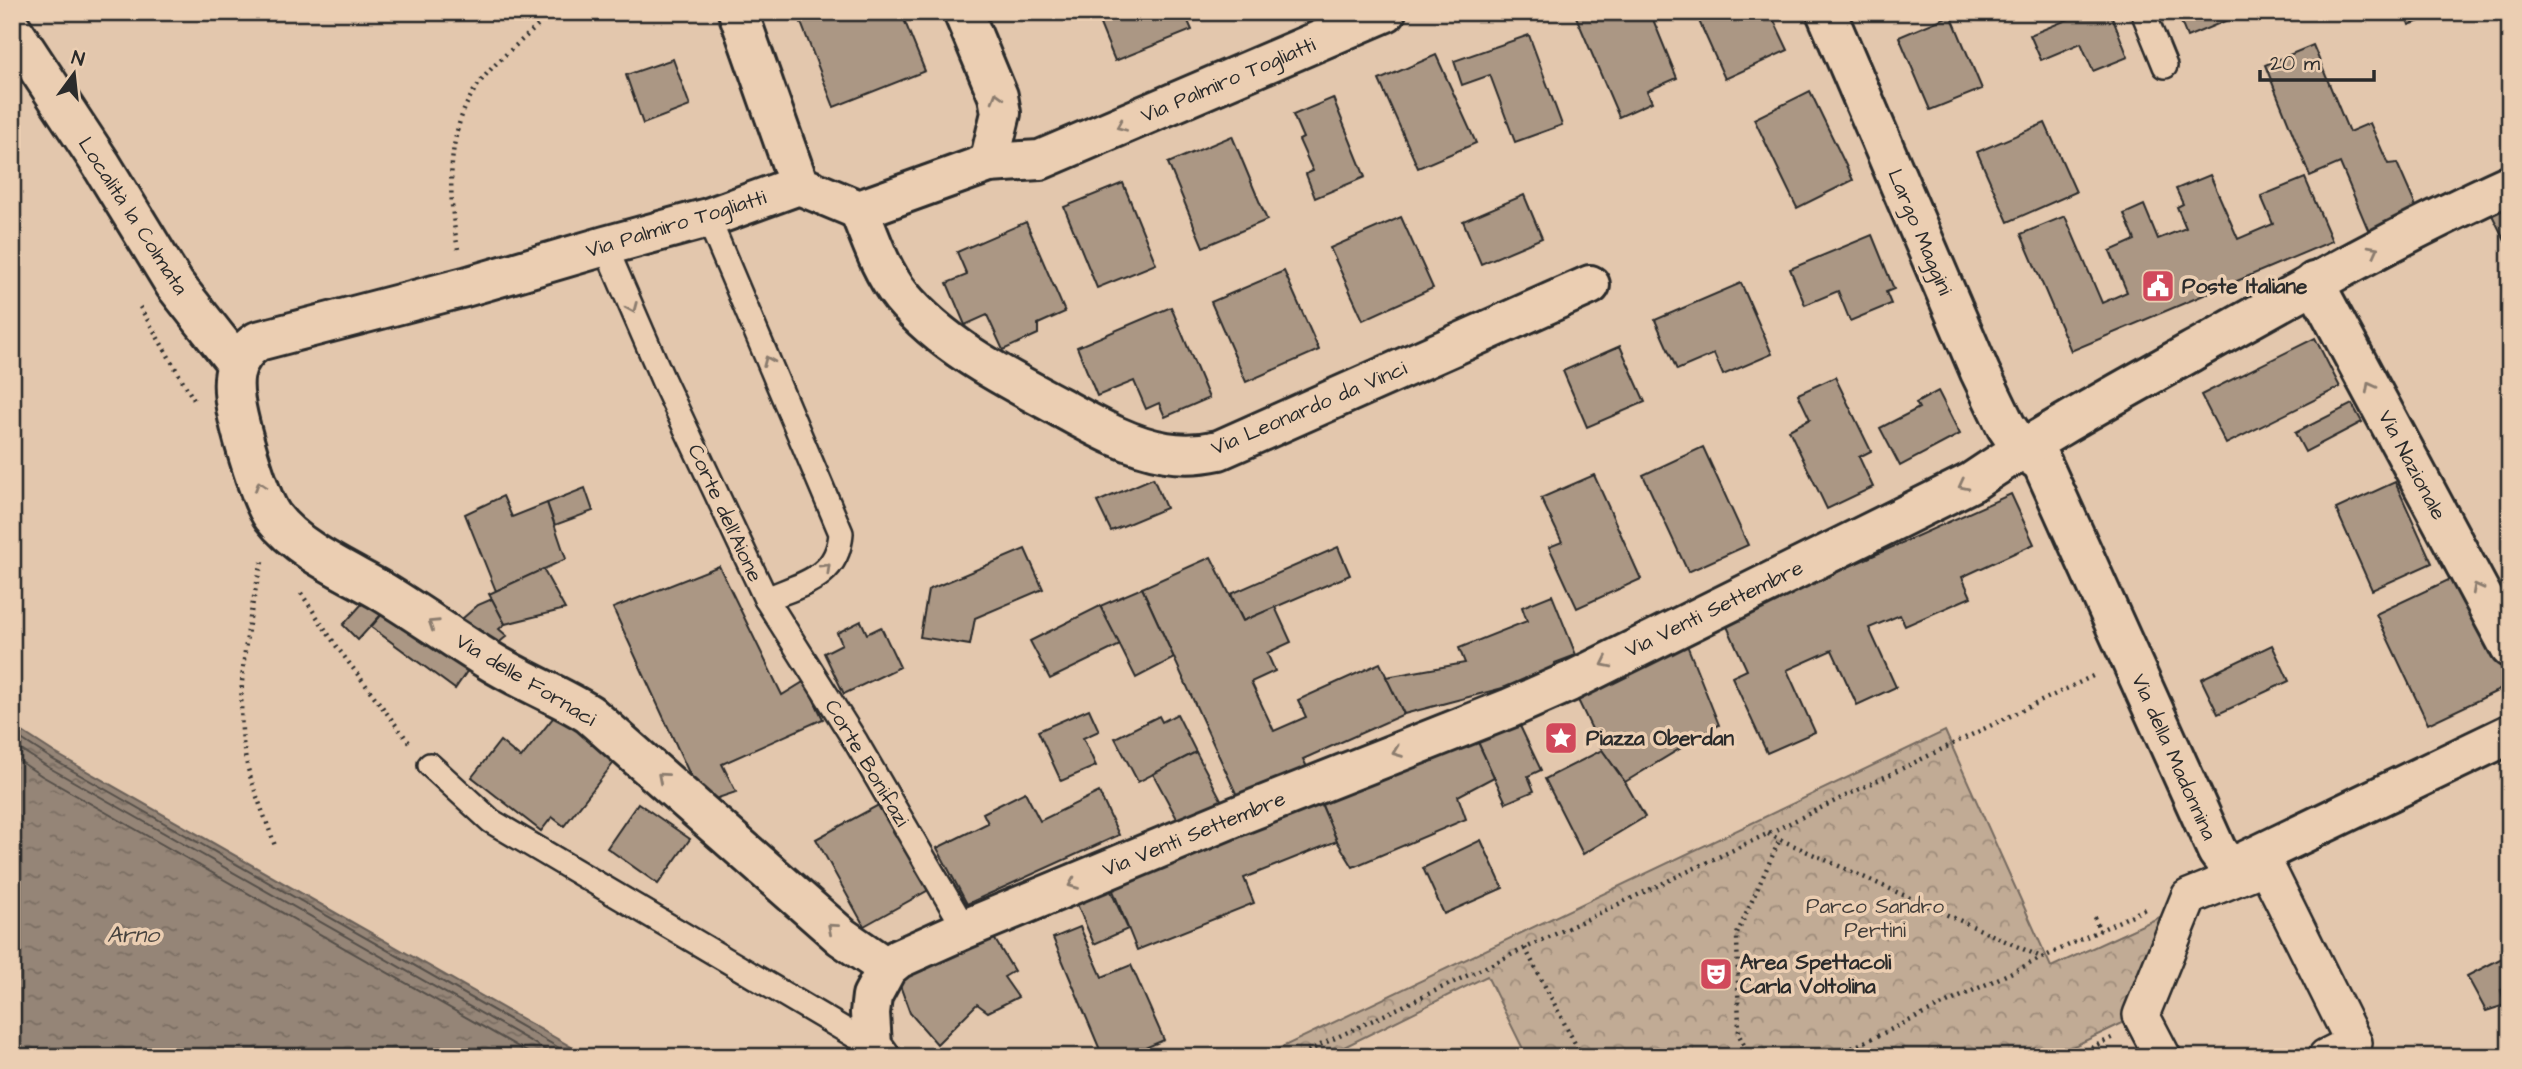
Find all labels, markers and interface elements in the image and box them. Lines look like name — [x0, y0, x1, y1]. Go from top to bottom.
street label: Via Palmiro Togliatti — [1136, 30, 1321, 132]
north arrow — [38, 38, 108, 108]
scale bar — [2260, 38, 2373, 82]
text: N — [69, 44, 87, 74]
text: 20 m — [2270, 49, 2321, 78]
one-way arrow — [991, 91, 1005, 103]
one-way arrow — [1116, 118, 1128, 132]
street label: Località la Colmata — [71, 131, 195, 301]
street label: Largo Maggini — [1879, 164, 1960, 300]
street label: Via Palmiro Togliatti — [582, 183, 770, 267]
one-way arrow — [2367, 245, 2379, 258]
public building icon: Poste Italiane — [2139, 267, 2177, 305]
place label: Poste Italiane — [2182, 272, 2308, 301]
one-way arrow — [624, 301, 638, 313]
street label: Via Leonardo da Vinci — [1207, 354, 1411, 462]
one-way arrow — [762, 355, 776, 368]
one-way arrow — [2365, 382, 2378, 394]
street label: Via Nazionale — [2371, 405, 2453, 525]
street label: Corte dell'Aione — [680, 439, 770, 587]
one-way arrow — [1958, 477, 1970, 491]
one-way arrow — [254, 480, 268, 492]
street label: Via Venti Settembre — [1620, 553, 1808, 665]
one-way arrow — [818, 564, 831, 577]
one-way arrow — [2472, 582, 2486, 595]
one-way arrow — [428, 619, 441, 632]
street label: Via delle Fornaci — [450, 626, 602, 734]
one-way arrow — [1601, 655, 1613, 669]
street label: Via della Madonnina — [2124, 669, 2224, 845]
street label: Corte Bonifazi — [818, 694, 916, 832]
place icon: Piazza Oberdan — [1542, 719, 1580, 757]
place label: Piazza Oberdan — [1586, 724, 1734, 753]
one-way arrow — [1391, 744, 1403, 758]
one-way arrow — [658, 773, 671, 785]
street label: Via Venti Settembre — [1098, 784, 1290, 884]
one-way arrow — [1067, 876, 1080, 890]
park label: Parco Sandro Pertini — [1806, 892, 1944, 945]
water label: Arno — [107, 919, 161, 951]
one-way arrow — [827, 924, 840, 936]
place label: Area Spettacoli Carla Voltolina — [1740, 948, 1892, 1001]
theatre icon: Area Spettacoli Carla Voltolina — [1697, 955, 1735, 993]

